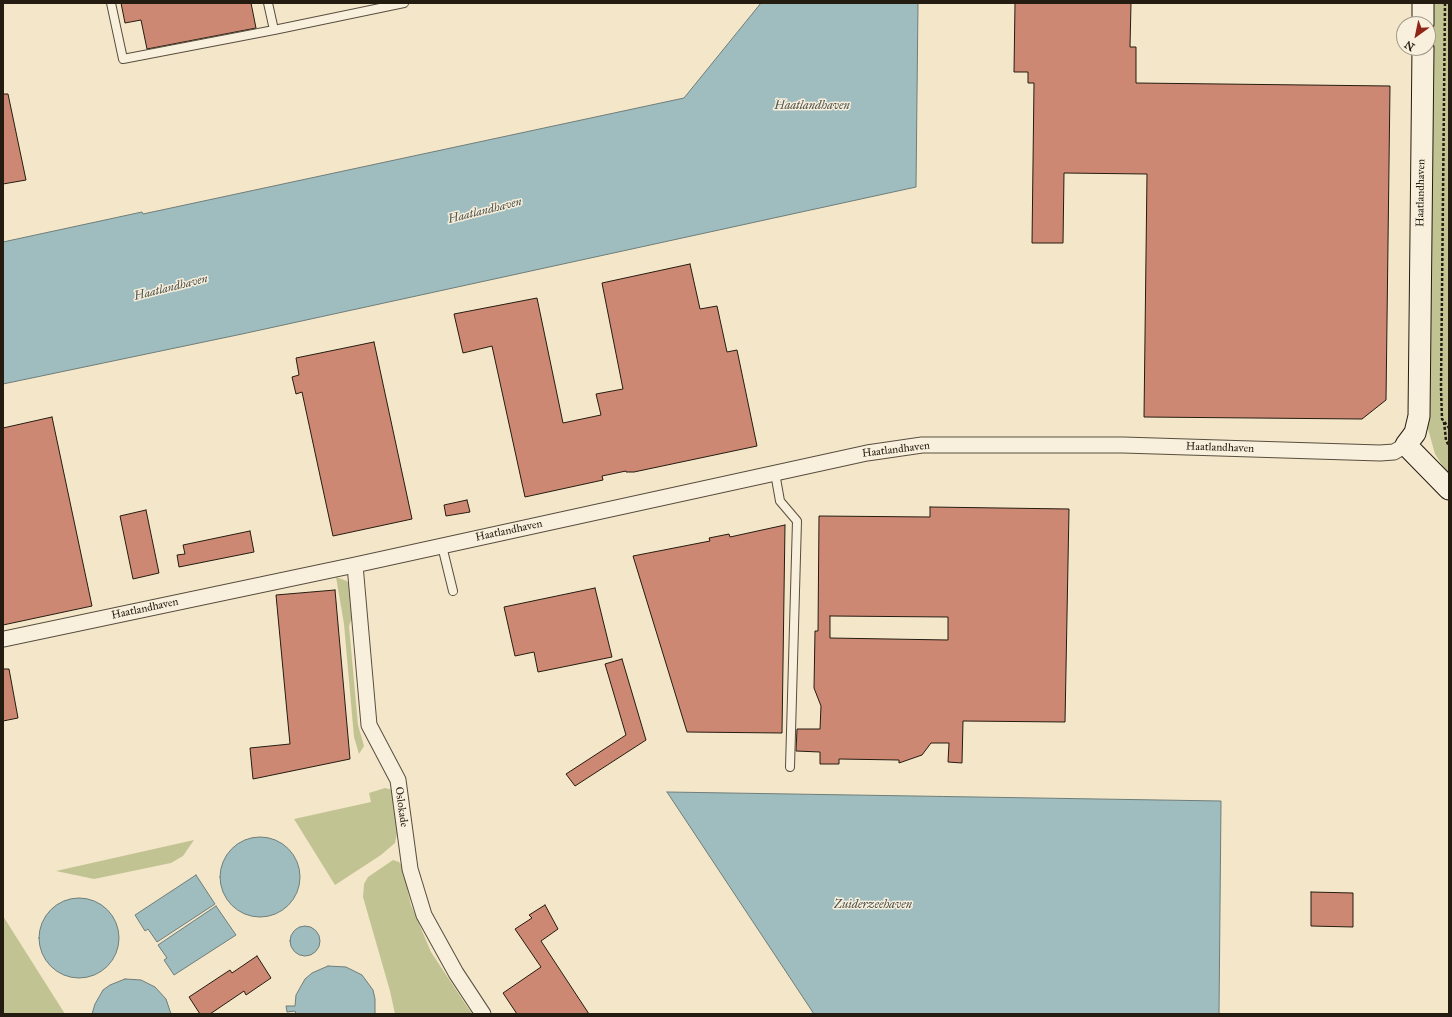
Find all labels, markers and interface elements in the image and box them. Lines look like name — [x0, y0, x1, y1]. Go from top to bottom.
north arrow — [1396, 16, 1436, 56]
text: N — [1402, 38, 1417, 54]
water label: Haatlandhaven — [774, 99, 850, 113]
street label: Haatlandhaven — [1414, 159, 1428, 227]
water label: Haatlandhaven — [447, 195, 523, 227]
water label: Haatlandhaven — [133, 272, 209, 304]
street label: Haatlandhaven — [861, 439, 931, 461]
street label: Haatlandhaven — [1186, 440, 1254, 456]
street label: Haatlandhaven — [474, 517, 544, 545]
street label: Haatlandhaven — [110, 595, 180, 623]
street label: Oslokade — [392, 786, 410, 828]
water label: Zuiderzeehaven — [834, 898, 912, 912]

